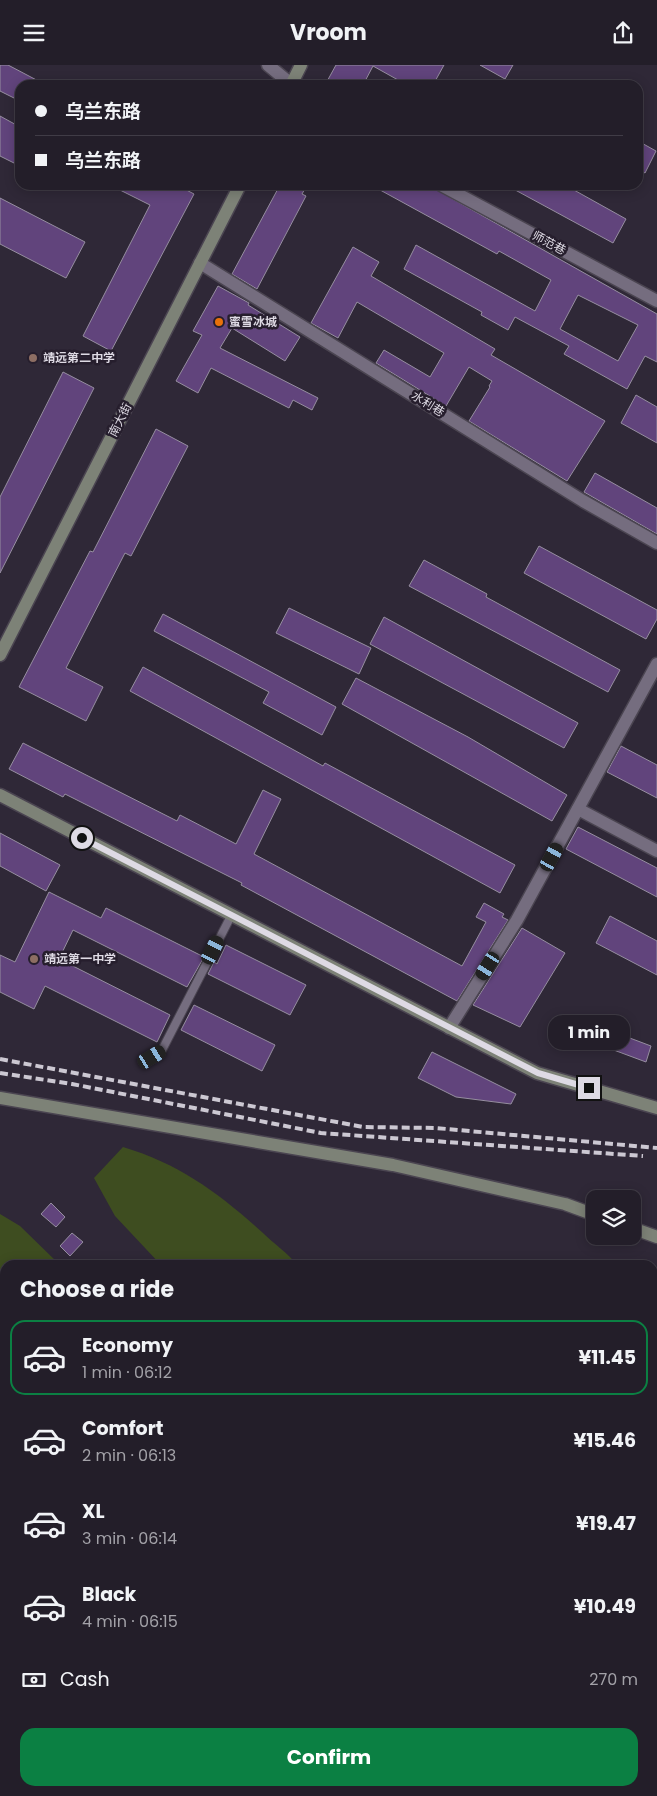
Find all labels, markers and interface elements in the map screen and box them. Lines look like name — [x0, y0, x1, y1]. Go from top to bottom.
text: Vroom — [290, 17, 367, 48]
icon: menu — [20, 19, 48, 47]
icon: share — [609, 19, 637, 47]
text: 乌兰东路 — [65, 98, 141, 125]
text: 乌兰东路 — [65, 147, 141, 174]
street label: 师范巷 — [529, 227, 569, 259]
place label: 蜜雪冰城 — [229, 313, 277, 330]
marker: 蜜雪冰城 — [213, 316, 225, 328]
place label: 靖远第二中学 — [43, 349, 115, 366]
marker: 靖远第二中学 — [27, 352, 39, 364]
street label: 水利巷 — [408, 387, 448, 420]
street label: 南大街 — [104, 400, 135, 440]
route start — [71, 827, 93, 849]
car — [538, 840, 565, 874]
car — [199, 933, 226, 967]
car — [473, 949, 502, 983]
place label: 靖远第一中学 — [44, 950, 116, 967]
marker: 靖远第一中学 — [28, 953, 40, 965]
callout: 1 min — [548, 1015, 630, 1051]
text: 1 min — [568, 1021, 610, 1044]
car — [135, 1043, 168, 1071]
route end — [578, 1077, 600, 1099]
map controls — [586, 1190, 641, 1245]
button: layers — [586, 1190, 641, 1245]
text: Choose a ride — [20, 1274, 174, 1305]
text: Economy — [82, 1332, 173, 1359]
icon: car — [22, 1335, 67, 1380]
text: ¥11.45 — [578, 1344, 636, 1371]
text: 1 min · 06:12 — [82, 1361, 172, 1384]
text: Comfort — [82, 1415, 164, 1442]
icon: car — [22, 1418, 67, 1463]
text: ¥15.46 — [573, 1427, 636, 1454]
text: 2 min · 06:13 — [82, 1444, 176, 1467]
text: XL — [82, 1498, 105, 1525]
icon: car — [22, 1501, 67, 1546]
text: ¥19.47 — [576, 1510, 636, 1537]
text: 3 min · 06:14 — [82, 1527, 177, 1550]
text: Black — [82, 1581, 136, 1608]
icon: car — [22, 1584, 67, 1629]
text: ¥10.49 — [574, 1593, 636, 1620]
text: 4 min · 06:15 — [82, 1610, 178, 1633]
icon: cash — [20, 1666, 48, 1694]
text: Cash — [60, 1666, 110, 1693]
text: 270 m — [589, 1668, 638, 1691]
button: Confirm — [20, 1728, 638, 1786]

